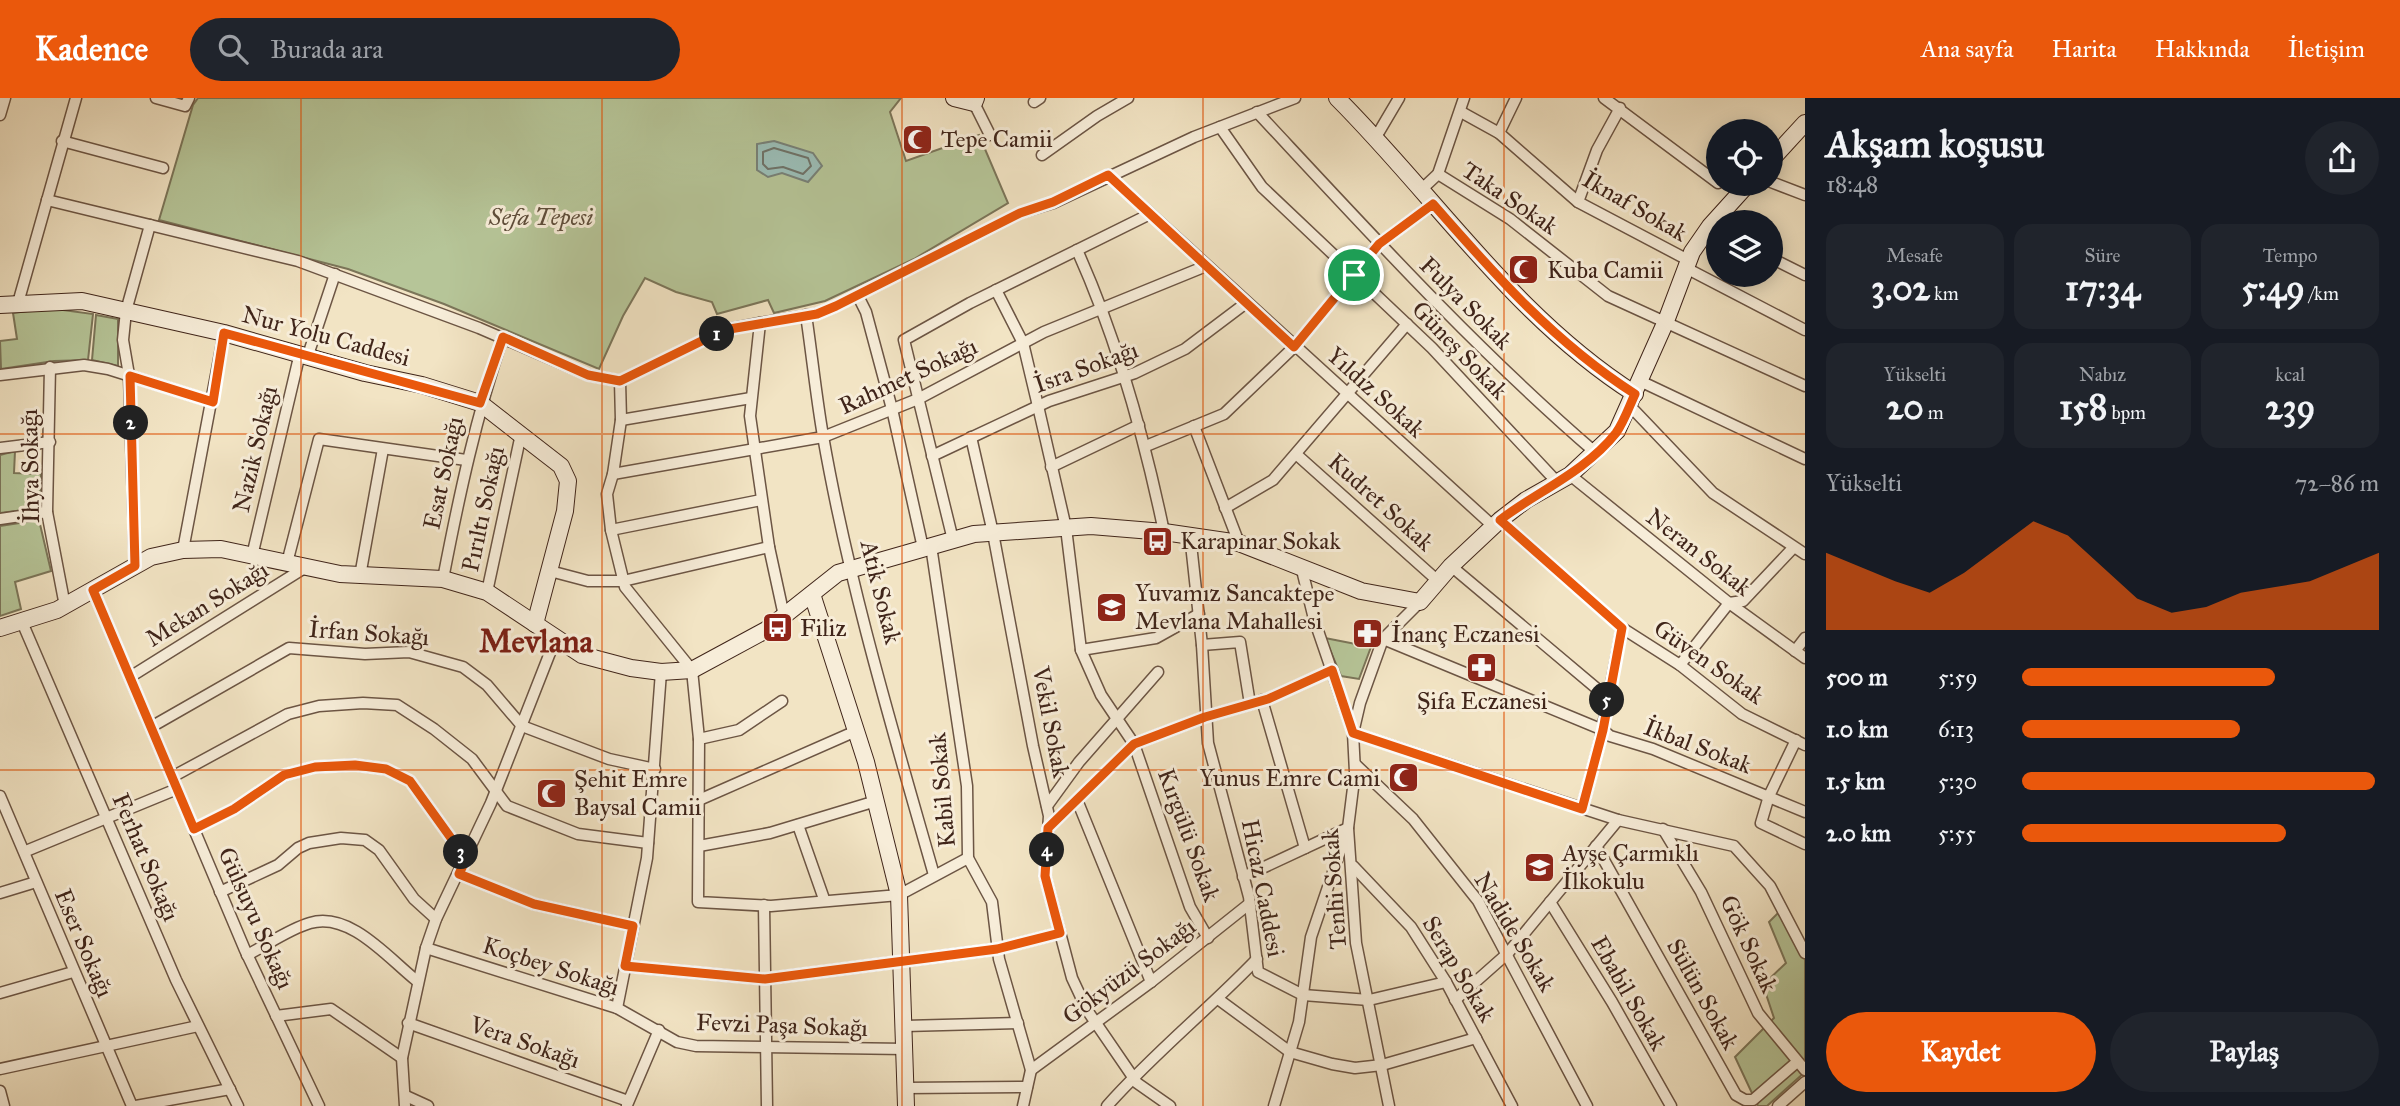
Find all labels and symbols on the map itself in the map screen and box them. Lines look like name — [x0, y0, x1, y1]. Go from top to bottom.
mosque icon: Tepe Camii — [901, 122, 935, 156]
place label: Tepe Camii — [941, 124, 1053, 154]
street label: Taka Sokak — [1456, 155, 1565, 242]
street label: İknaf Sokak — [1577, 164, 1694, 248]
park label: Sefa Tepesi — [488, 202, 593, 232]
pin — [1324, 245, 1384, 305]
street label: Fulya Sokak — [1413, 250, 1519, 356]
mosque icon: Kuba Camii — [1507, 253, 1541, 287]
place label: Kuba Camii — [1547, 255, 1664, 285]
street label: Güneş Sokak — [1406, 294, 1515, 406]
street label: Nur Yolu Caddesi — [239, 299, 414, 373]
pin: 1 — [700, 316, 734, 352]
street label: Rahmet Sokağı — [834, 331, 982, 421]
street label: İsra Sokağı — [1030, 334, 1142, 400]
street label: Yıldız Sokak — [1321, 340, 1432, 444]
street label: Nazik Sokağı — [226, 382, 284, 515]
pin: 2 — [114, 406, 148, 440]
street label: İhya Sokağı — [14, 408, 46, 524]
street label: Esat Sokağı — [416, 413, 470, 532]
street label: Pırıltı Sokağı — [455, 443, 511, 575]
street label: Kudret Sokak — [1322, 447, 1441, 558]
street label: Neran Sokak — [1640, 502, 1758, 603]
bus stop icon: Karapınar Sokak — [1140, 524, 1174, 558]
place label: Karapınar Sokak — [1180, 526, 1341, 556]
street label: Atik Sokak — [853, 536, 909, 648]
street label: Mekan Sokağı — [140, 554, 274, 654]
place label: Yuvamız Sancaktepe Mevlana Mahallesi — [1135, 578, 1335, 636]
school or university icon: Yuvamız Sancaktepe Mevlana Mahallesi — [1095, 590, 1129, 624]
bus stop icon: Filiz — [760, 611, 794, 645]
place label: Filiz — [800, 613, 846, 643]
street label: Güven Sokak — [1648, 613, 1771, 711]
street label: İrfan Sokağı — [308, 614, 431, 652]
pharmacy icon: İnanç Eczanesi — [1351, 617, 1385, 651]
place label: İnanç Eczanesi — [1391, 619, 1540, 649]
district label: Mevlana — [479, 622, 595, 661]
pharmacy icon: Şifa Eczanesi — [1465, 650, 1499, 684]
street label: Vekil Sokak — [1025, 663, 1077, 781]
pin: 5 — [1590, 682, 1624, 718]
place label: Şifa Eczanesi — [1417, 686, 1548, 716]
street label: İkbal Sokak — [1640, 712, 1757, 781]
street label: Kabil Sokak — [922, 730, 962, 849]
mosque icon: Yunus Emre Cami — [1386, 761, 1420, 795]
place label: Yunus Emre Cami — [1200, 763, 1380, 793]
place label: Şehit Emre Baysal Camii — [574, 764, 702, 822]
street label: Kırgülü Sokak — [1151, 764, 1227, 906]
mosque icon: Şehit Emre Baysal Camii — [534, 776, 568, 810]
street label: Ferhat Sokağı — [106, 789, 187, 926]
street label: Hicaz Caddesi — [1235, 817, 1291, 960]
street label: Tenhi Sokak — [1315, 827, 1353, 950]
pin: 4 — [1030, 832, 1064, 868]
pin: 3 — [444, 834, 478, 870]
place label: Ayşe Çarmıklı İlkokulu — [1561, 838, 1699, 896]
street label: Gülsuyu Sokağı — [211, 842, 301, 994]
school or university icon: Ayşe Çarmıklı İlkokulu — [1522, 850, 1556, 884]
street label: Nadide Sokak — [1468, 867, 1563, 998]
street label: Eser Sokağı — [48, 884, 120, 1002]
street label: Gök Sokak — [1713, 890, 1785, 998]
street label: Serap Sokak — [1416, 910, 1503, 1028]
street label: Gökyüzü Sokağı — [1057, 911, 1202, 1031]
street label: Koçbey Sokağı — [479, 930, 624, 1002]
street label: Ebabil Sokak — [1584, 930, 1674, 1056]
street label: Sülün Sokak — [1660, 933, 1746, 1055]
street label: Fevzi Paşa Sokağı — [696, 1007, 869, 1043]
street label: Vera Sokağı — [465, 1009, 584, 1075]

